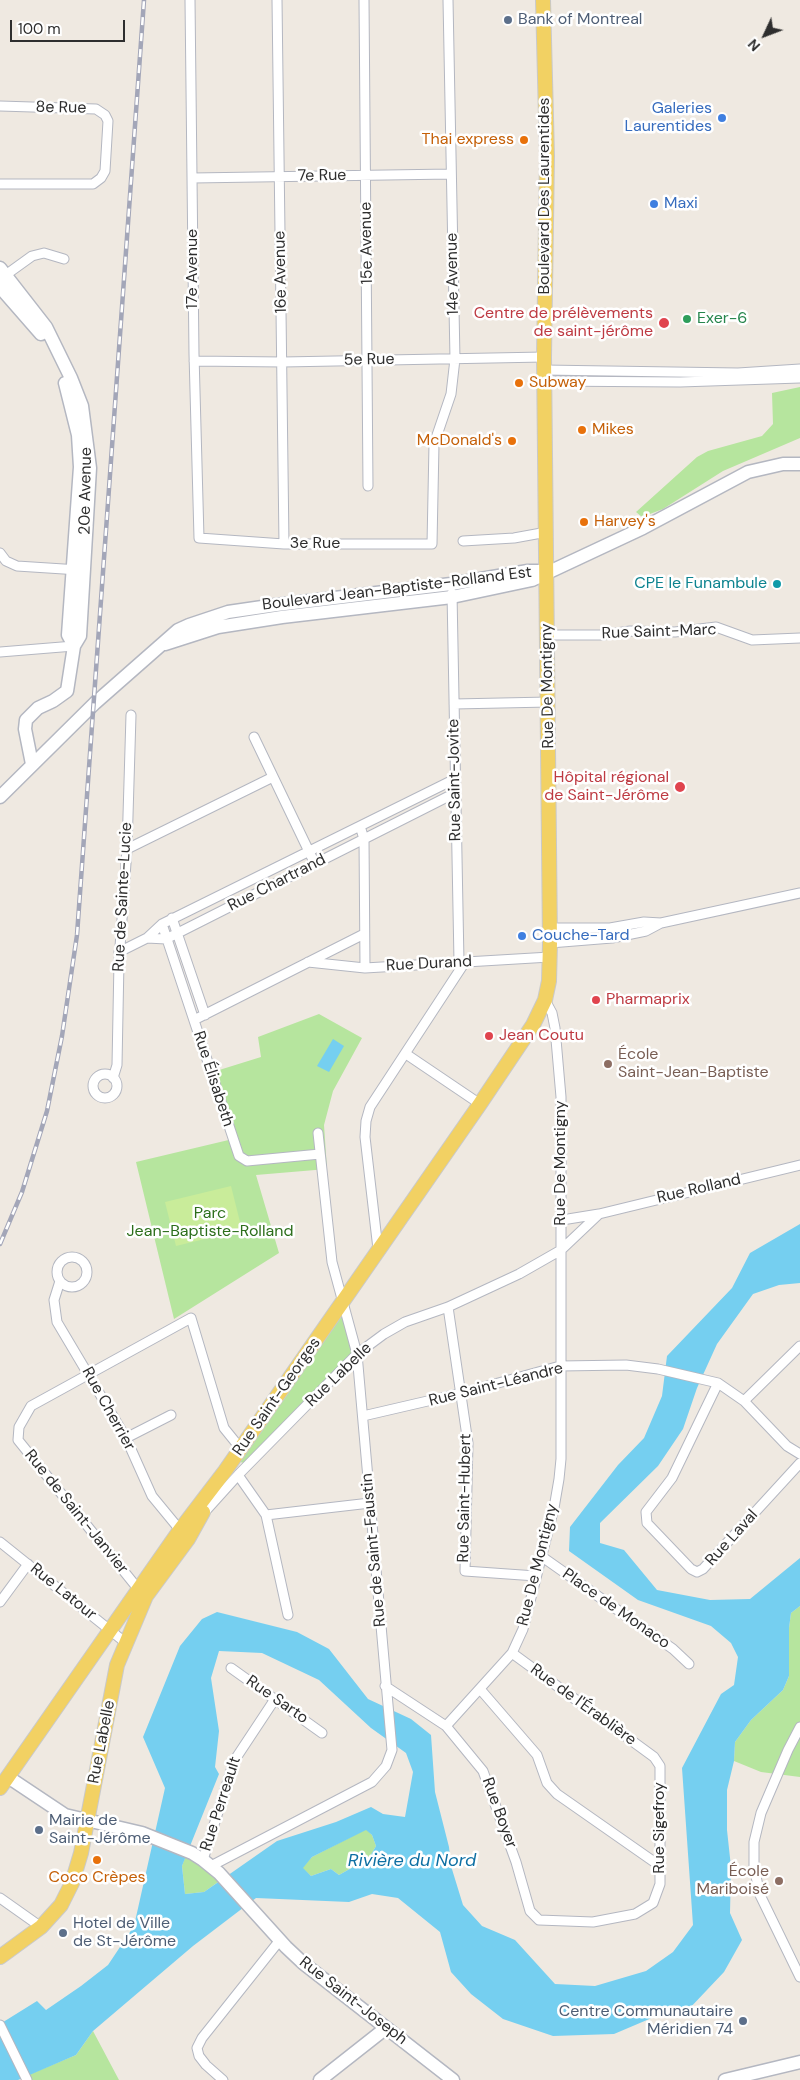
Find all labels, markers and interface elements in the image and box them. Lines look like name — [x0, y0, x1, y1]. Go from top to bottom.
scale bar — [12, 10, 128, 42]
place label: Bank of Montreal — [518, 10, 642, 30]
north arrow — [740, 10, 790, 60]
marker: Bank of Montreal — [502, 14, 514, 26]
text: 100 m — [18, 19, 61, 39]
text: N — [744, 35, 764, 55]
street label: Boulevard Des Laurentides — [535, 97, 555, 295]
street label: 8e Rue — [35, 98, 87, 118]
place label: Galeries Laurentides — [625, 99, 712, 137]
marker: Galeries Laurentides — [716, 112, 728, 124]
place label: Thai express — [422, 130, 514, 150]
marker: Thai express — [518, 134, 530, 146]
street label: 7e Rue — [297, 166, 347, 186]
place label: Maxi — [664, 194, 698, 214]
marker: Maxi — [648, 198, 660, 210]
street label: 15e Avenue — [357, 202, 377, 284]
street label: 17e Avenue — [183, 229, 203, 309]
street label: 16e Avenue — [271, 230, 291, 314]
street label: 14e Avenue — [443, 233, 463, 315]
place label: Centre de prélèvements de saint-jérôme — [474, 304, 653, 342]
place label: Exer-6 — [697, 309, 747, 329]
marker: Exer-6 — [681, 313, 693, 325]
marker: Centre de prélèvements de saint-jérôme — [657, 316, 671, 330]
street label: 5e Rue — [343, 350, 395, 370]
place label: Subway — [529, 373, 586, 393]
marker: Subway — [513, 377, 525, 389]
place label: Mikes — [592, 420, 634, 440]
marker: Mikes — [576, 424, 588, 436]
place label: McDonald's — [417, 431, 502, 451]
marker: McDonald's — [506, 435, 518, 447]
street label: 20e Avenue — [76, 447, 96, 535]
place label: Harvey's — [594, 512, 656, 532]
marker: Harvey's — [578, 516, 590, 528]
street label: 3e Rue — [290, 534, 340, 554]
street label: Boulevard Jean-Baptiste-Rolland Est — [261, 563, 533, 615]
place label: CPE le Funambule — [634, 574, 767, 594]
marker: CPE le Funambule — [771, 578, 783, 590]
street label: Rue Saint-Marc — [601, 620, 717, 644]
street label: Rue De Montigny — [537, 623, 559, 749]
street label: Rue Saint-Jovite — [444, 719, 466, 841]
place label: Hôpital régional de Saint-Jérôme — [544, 768, 669, 806]
marker: Hôpital régional de Saint-Jérôme — [673, 780, 687, 794]
street label: Rue de Sainte-Lucie — [109, 822, 137, 972]
street label: Rue Chartrand — [225, 850, 329, 916]
place label: Couche-Tard — [532, 926, 630, 946]
marker: Couche-Tard — [516, 930, 528, 942]
street label: Rue Durand — [386, 952, 472, 976]
place label: Pharmaprix — [606, 990, 690, 1010]
marker: Pharmaprix — [590, 994, 602, 1006]
place label: Jean Coutu — [499, 1026, 584, 1046]
street label: Rue Élisabeth — [188, 1029, 238, 1129]
marker: Jean Coutu — [483, 1030, 495, 1042]
place label: École Saint-Jean-Baptiste — [618, 1045, 769, 1083]
marker: École Saint-Jean-Baptiste — [602, 1058, 614, 1070]
street label: Rue De Montigny — [551, 1100, 571, 1226]
street label: Rue Rolland — [655, 1170, 743, 1208]
park label: Parc Jean-Baptiste-Rolland — [127, 1204, 293, 1242]
street label: Rue Saint-Georges — [229, 1334, 325, 1460]
street label: Rue Labelle — [302, 1339, 376, 1411]
street label: Rue Saint-Léandre — [427, 1359, 565, 1411]
street label: Rue Cherrier — [77, 1364, 139, 1454]
street label: Rue Saint-Hubert — [454, 1433, 476, 1563]
street label: Rue de Saint-Janvier — [20, 1446, 132, 1578]
street label: Rue de Saint-Faustin — [358, 1472, 390, 1628]
street label: Rue De Montigny — [514, 1502, 562, 1628]
street label: Rue Laval — [702, 1506, 762, 1570]
street label: Rue Latour — [26, 1560, 100, 1624]
street label: Place de Monaco — [559, 1565, 673, 1653]
street label: Rue de l'Érablière — [526, 1660, 640, 1750]
street label: Rue Sarto — [242, 1672, 312, 1728]
street label: Rue Labelle — [85, 1699, 119, 1785]
street label: Rue Perreault — [197, 1754, 245, 1854]
street label: Rue Boyer — [477, 1775, 521, 1851]
street label: Rue Sigefroy — [650, 1782, 670, 1874]
place label: Mairie de Saint-Jérôme — [49, 1811, 150, 1849]
marker: Mairie de Saint-Jérôme — [33, 1824, 45, 1836]
water label: Rivière du Nord — [348, 1850, 476, 1872]
marker: Coco Crèpes — [91, 1854, 103, 1866]
place label: École Mariboisé — [697, 1862, 769, 1900]
place label: Coco Crèpes — [48, 1868, 146, 1888]
marker: École Mariboisé — [773, 1875, 785, 1887]
place label: Hotel de Ville de St-Jérôme — [73, 1914, 176, 1952]
marker: Hotel de Ville de St-Jérôme — [57, 1927, 69, 1939]
street label: Rue Saint-Joseph — [295, 1953, 411, 2049]
place label: Centre Communautaire Méridien 74 — [559, 2002, 733, 2040]
marker: Centre Communautaire Méridien 74 — [737, 2015, 749, 2027]

